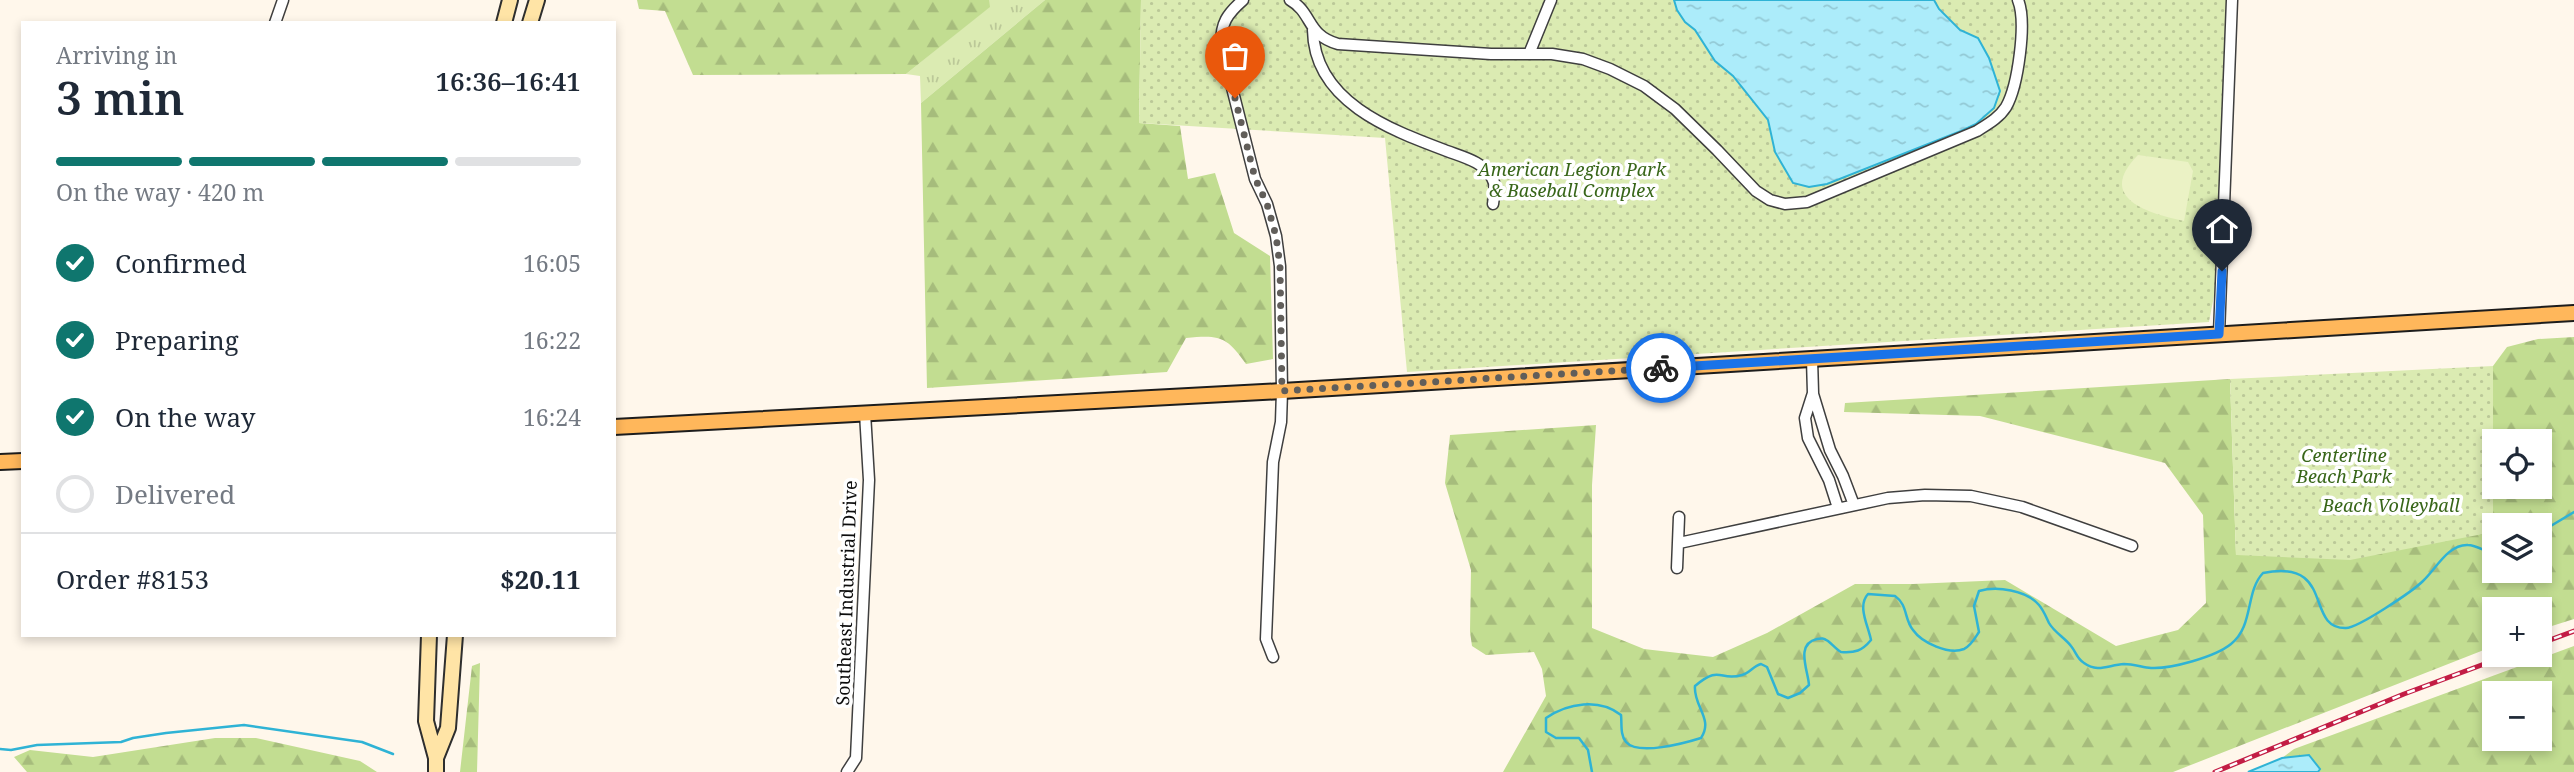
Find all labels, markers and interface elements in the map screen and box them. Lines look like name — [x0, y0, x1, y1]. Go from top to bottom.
pin — [1205, 26, 1265, 98]
icon: bag — [1216, 37, 1254, 75]
text: Arriving in — [56, 39, 177, 71]
text: 16:36–16:41 — [435, 63, 581, 99]
text: 3 min — [56, 66, 184, 128]
park label: American Legion Park & Baseball Complex — [1476, 157, 1667, 202]
text: On the way · 420 m — [56, 176, 264, 208]
pin — [2192, 199, 2252, 271]
icon: home — [2203, 210, 2241, 248]
icon: check — [56, 244, 94, 282]
text: Confirmed — [115, 245, 247, 281]
text: 16:05 — [523, 247, 581, 279]
icon: check — [56, 321, 94, 359]
text: Preparing — [115, 322, 239, 358]
text: 16:22 — [523, 324, 581, 356]
courier — [1626, 333, 1696, 403]
icon: bike — [1642, 349, 1680, 387]
icon: check — [56, 398, 94, 436]
text: On the way — [115, 399, 255, 435]
text: 16:24 — [523, 401, 581, 433]
map controls — [2482, 429, 2552, 751]
button: locate — [2482, 429, 2552, 499]
park label: Centerline Beach Park — [2295, 443, 2393, 488]
text: Delivered — [115, 476, 235, 512]
street label: Southeast Industrial Drive — [830, 480, 862, 706]
park label: Beach Volleyball — [2321, 493, 2460, 517]
button: layers — [2482, 513, 2552, 583]
text: Order #8153 — [56, 561, 209, 597]
text: $20.11 — [500, 561, 581, 597]
button: + — [2482, 597, 2552, 667]
button: − — [2482, 681, 2552, 751]

